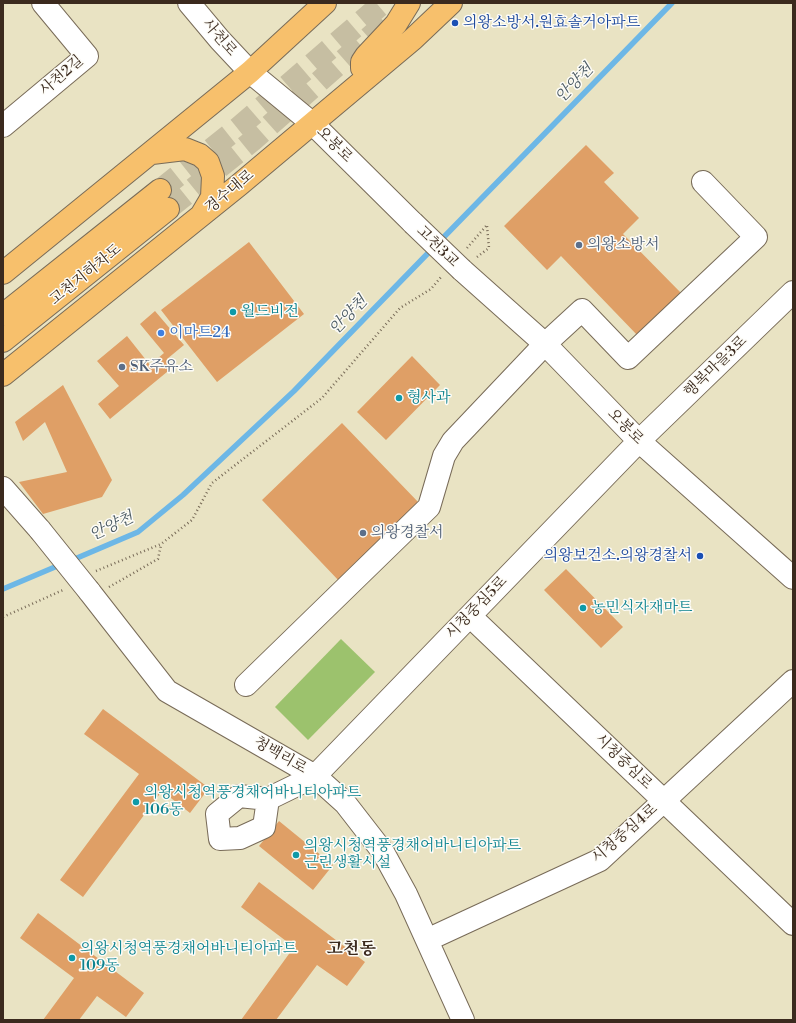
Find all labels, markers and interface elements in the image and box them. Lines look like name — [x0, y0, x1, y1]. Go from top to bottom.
place label: 의왕소방서.원효솔거아파트 — [463, 14, 640, 32]
street label: 사천로 — [198, 16, 240, 60]
marker: 의왕소방서.원효솔거아파트 — [450, 18, 460, 28]
street label: 사천2길 — [36, 52, 88, 100]
water label: 안양천 — [552, 61, 598, 107]
street label: 오봉로 — [312, 123, 356, 167]
street label: 경수대로 — [202, 166, 258, 218]
street label: 고천3교 — [412, 223, 462, 271]
place label: 의왕소방서 — [587, 236, 659, 254]
marker: 의왕소방서 — [574, 240, 584, 250]
street label: 고천지하차도 — [47, 241, 125, 309]
water label: 안양천 — [326, 293, 372, 339]
place label: 월드비전 — [241, 303, 299, 321]
marker: 월드비전 — [228, 307, 238, 317]
place label: 이마트24 — [169, 324, 230, 342]
marker: 이마트24 — [156, 328, 166, 338]
street label: 행복마을3로 — [681, 332, 751, 402]
place label: SK주유소 — [130, 358, 193, 376]
marker: SK주유소 — [117, 362, 127, 372]
place label: 형사과 — [407, 389, 450, 407]
marker: 형사과 — [394, 393, 404, 403]
street label: 오봉로 — [603, 405, 647, 449]
water label: 안양천 — [87, 509, 137, 545]
place label: 의왕경찰서 — [371, 524, 443, 542]
marker: 의왕경찰서 — [358, 528, 368, 538]
place label: 의왕보건소.의왕경찰서 — [544, 547, 692, 565]
marker: 의왕보건소.의왕경찰서 — [695, 551, 705, 561]
street label: 시청중심5로 — [442, 573, 512, 643]
place label: 농민식자재마트 — [591, 599, 692, 617]
marker: 농민식자재마트 — [578, 603, 588, 613]
street label: 시청중심로 — [591, 730, 655, 794]
street label: 청백리로 — [250, 734, 310, 778]
place label: 의왕시청역풍경채어바니티아파트 106동 — [144, 784, 361, 819]
marker: 의왕시청역풍경채어바니티아파트 106동 — [131, 797, 141, 807]
street label: 시청중심4로 — [588, 801, 662, 867]
place label: 의왕시청역풍경채어바니티아파트 근린생활시설 — [304, 837, 521, 872]
marker: 의왕시청역풍경채어바니티아파트 근린생활시설 — [291, 850, 301, 860]
place label: 의왕시청역풍경채어바니티아파트 109동 — [80, 940, 297, 975]
district label: 고천동 — [326, 940, 376, 960]
marker: 의왕시청역풍경채어바니티아파트 109동 — [67, 953, 77, 963]

